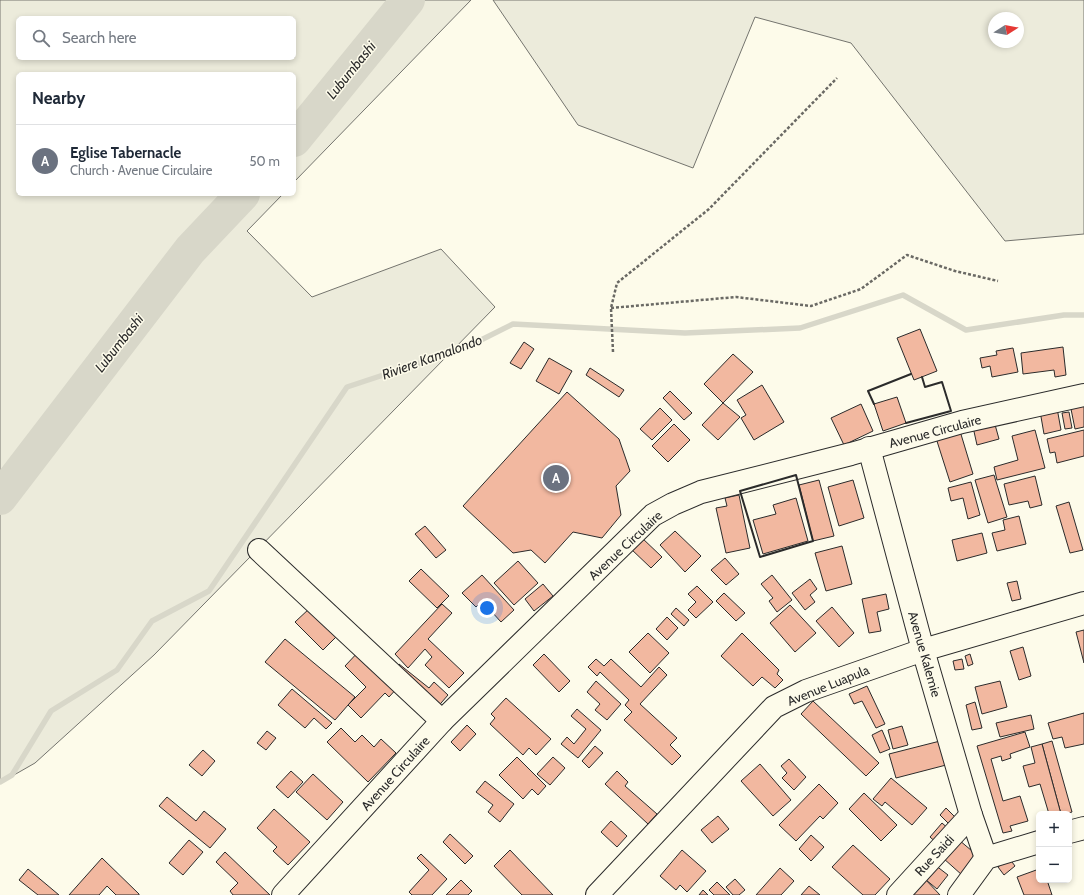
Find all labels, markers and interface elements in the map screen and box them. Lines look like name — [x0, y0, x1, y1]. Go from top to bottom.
north arrow — [988, 12, 1024, 48]
search box — [16, 16, 296, 60]
icon: search — [30, 27, 52, 49]
text: Search here — [62, 29, 137, 47]
water label: Lubumbashi — [322, 37, 380, 103]
text: Nearby — [32, 88, 85, 108]
text: Eglise Tabernacle — [70, 144, 181, 162]
text: A — [41, 153, 49, 169]
text: 50 m — [250, 153, 280, 169]
text: Church · Avenue Circulaire — [70, 162, 212, 178]
water label: Lubumbashi — [91, 309, 148, 376]
water label: Riviere Kamalondo — [379, 330, 485, 384]
street label: Avenue Circulaire — [887, 411, 983, 451]
pin: A — [543, 463, 569, 493]
street label: Avenue Circulaire — [585, 507, 665, 583]
your location — [477, 598, 497, 618]
street label: Avenue Kalemie — [905, 609, 945, 699]
street label: Avenue Luapula — [785, 661, 872, 709]
street label: Avenue Circulaire — [357, 732, 433, 814]
map controls — [1036, 811, 1072, 883]
button: + — [1036, 811, 1072, 847]
street label: Rue Saidi — [911, 831, 957, 879]
button: − — [1036, 847, 1072, 883]

